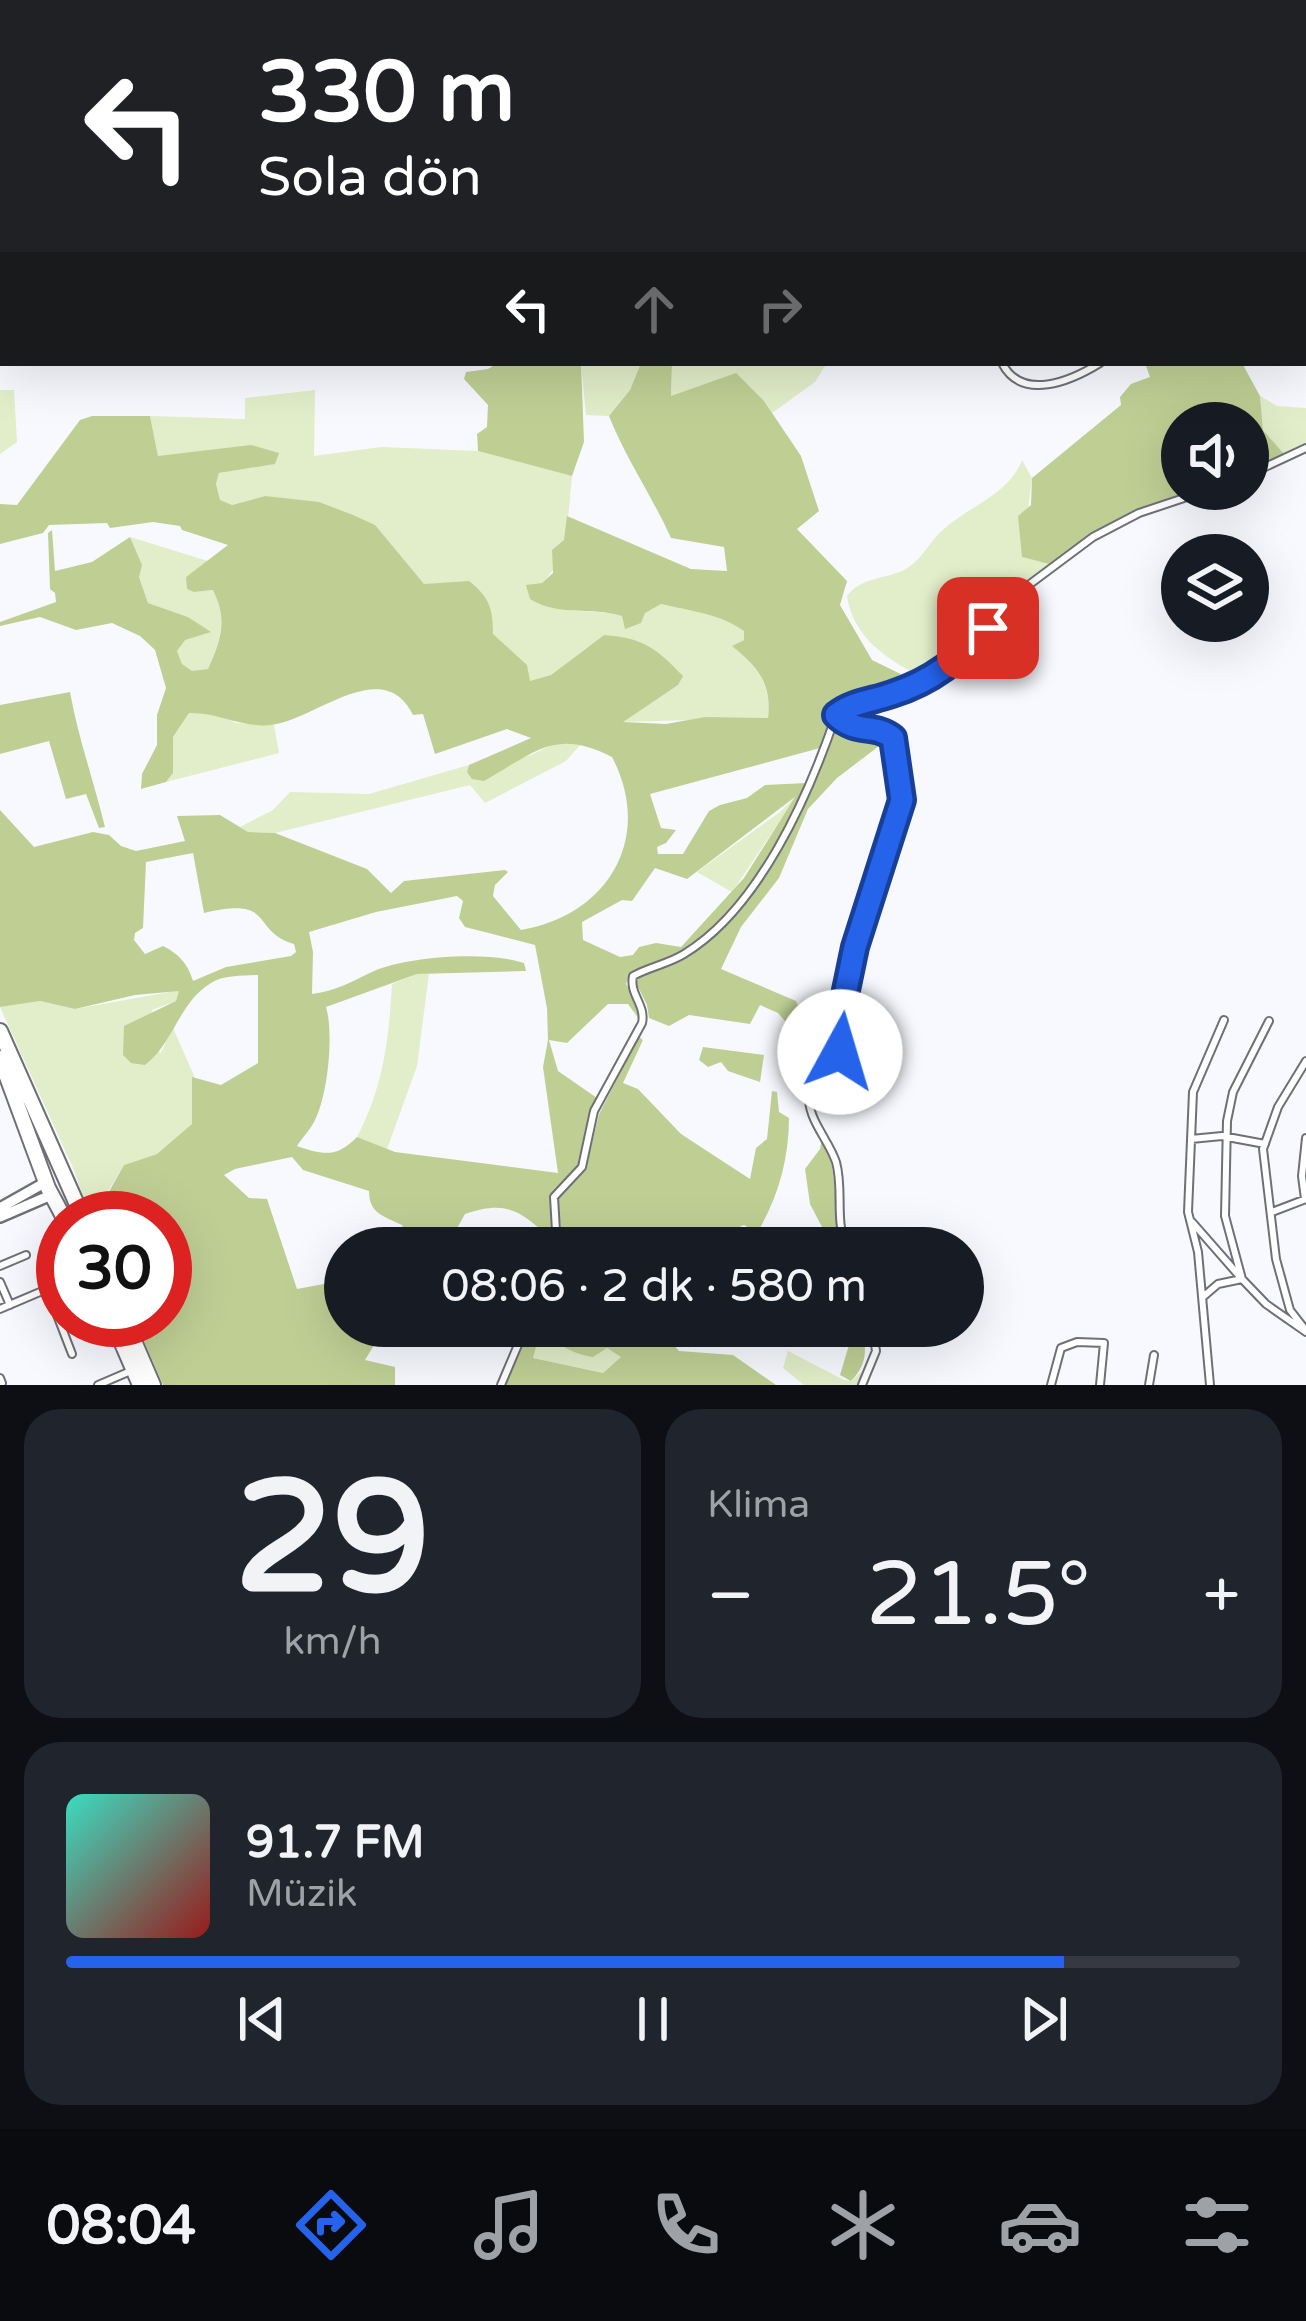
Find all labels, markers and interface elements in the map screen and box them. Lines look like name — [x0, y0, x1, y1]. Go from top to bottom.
text: 330 m — [258, 43, 515, 144]
icon: left — [60, 48, 216, 204]
text: Sola dön — [258, 145, 482, 210]
icon: left — [495, 276, 561, 342]
icon: ahead — [621, 276, 687, 342]
icon: right — [747, 276, 813, 342]
map controls — [1161, 402, 1269, 642]
button: sound — [1161, 402, 1269, 510]
button: layers — [1161, 534, 1269, 642]
pin — [937, 577, 1039, 679]
icon: arrive — [955, 595, 1021, 661]
position arrow — [777, 989, 903, 1115]
speed limit sign: 30 — [36, 1191, 192, 1347]
text: 08:06 · 2 dk · 580 m — [441, 1260, 867, 1314]
text: 29 — [235, 1446, 430, 1634]
text: Klima — [707, 1481, 810, 1528]
text: 21.5° — [866, 1541, 1091, 1650]
text: − — [707, 1556, 754, 1636]
text: + — [1203, 1556, 1240, 1636]
text: km/h — [283, 1618, 382, 1665]
text: 91.7 FM — [246, 1816, 425, 1870]
text: Müzik — [246, 1870, 357, 1917]
icon: previous — [229, 1986, 295, 2052]
icon: pause — [620, 1986, 686, 2052]
icon: next — [1011, 1986, 1077, 2052]
icon: directions — [289, 2183, 373, 2267]
icon: music — [467, 2183, 551, 2267]
icon: phone — [644, 2183, 728, 2267]
icon: climate — [821, 2183, 905, 2267]
icon: car — [998, 2183, 1082, 2267]
icon: filters — [1175, 2183, 1259, 2267]
text: 08:04 — [47, 2193, 196, 2258]

